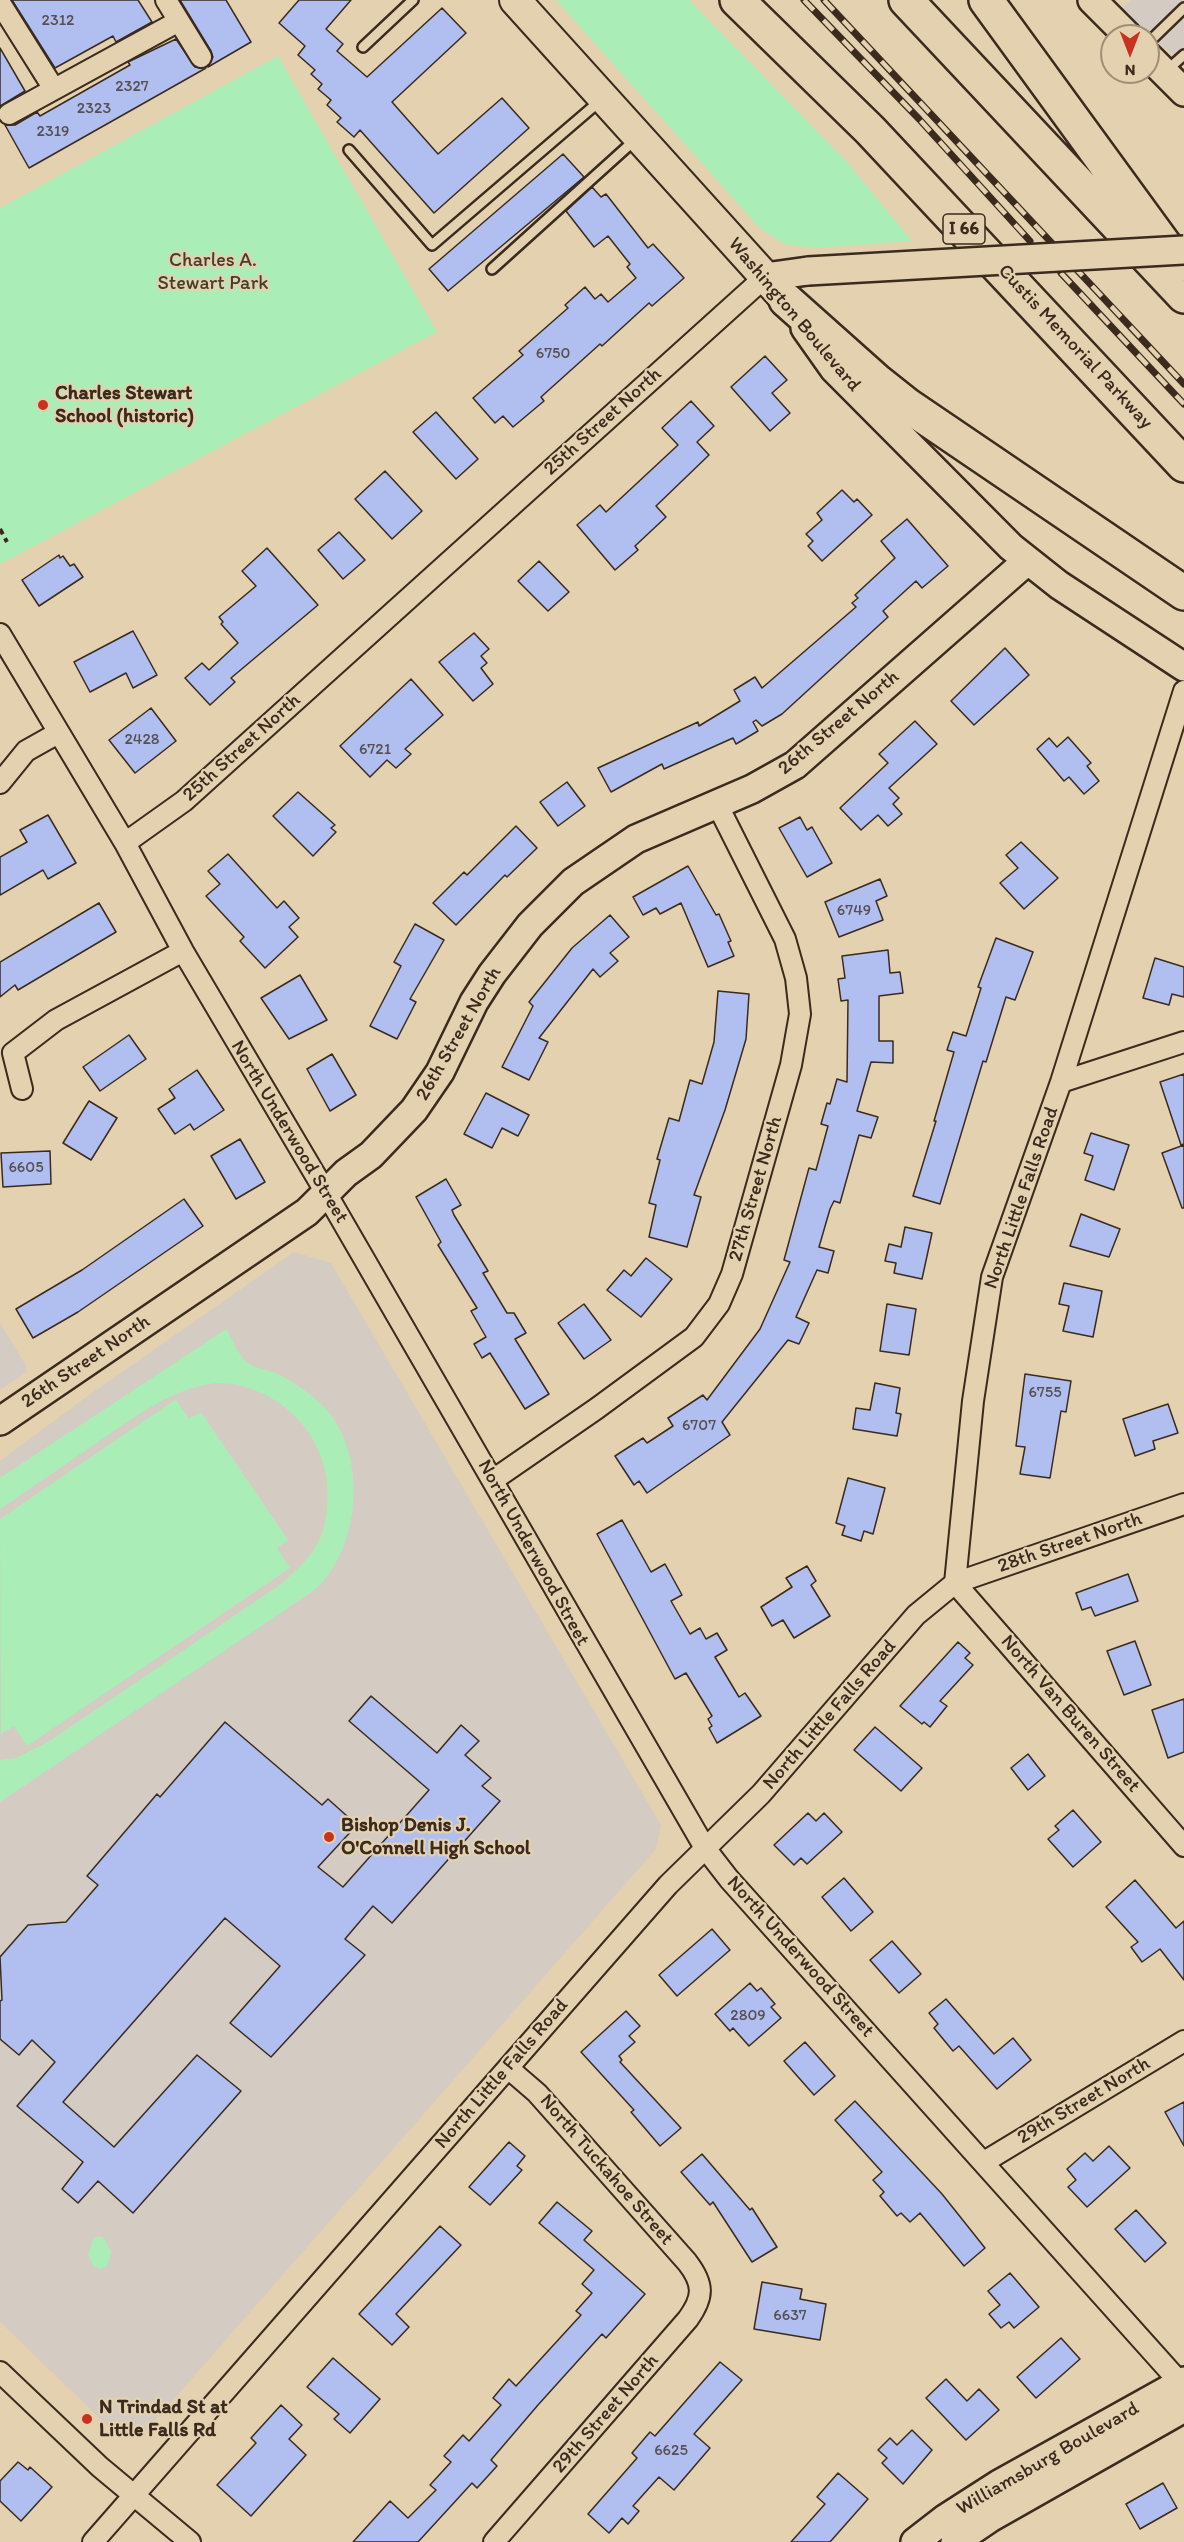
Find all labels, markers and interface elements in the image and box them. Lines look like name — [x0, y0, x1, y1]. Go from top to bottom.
house number: 2312 — [42, 11, 74, 31]
north arrow — [1100, 24, 1160, 84]
text: N — [1125, 61, 1135, 80]
house number: 2327 — [115, 77, 149, 97]
house number: 2323 — [77, 99, 111, 119]
house number: 2319 — [37, 122, 69, 142]
road number: I 66 — [943, 214, 985, 244]
street label: Washington Boulevard — [722, 233, 866, 397]
park label: Charles A. Stewart Park — [157, 249, 269, 296]
street label: Custis Memorial Parkway — [992, 260, 1158, 434]
house number: 6750 — [536, 344, 570, 364]
street label: 25th Street North — [539, 363, 667, 481]
place label: Charles Stewart School (historic) — [55, 382, 194, 429]
marker: Charles Stewart School (historic) — [36, 398, 50, 412]
street label: 26th Street North — [774, 665, 904, 781]
street label: 25th Street North — [178, 689, 306, 807]
house number: 2428 — [124, 730, 160, 750]
house number: 6721 — [359, 740, 391, 760]
house number: 6749 — [837, 901, 871, 921]
street label: 26th Street North — [411, 963, 507, 1105]
street label: North Underwood Street — [225, 1036, 353, 1228]
street label: North Little Falls Road — [980, 1104, 1064, 1292]
street label: 27th Street North — [724, 1114, 788, 1264]
house number: 6605 — [8, 1158, 44, 1178]
street label: 26th Street North — [17, 1310, 155, 1414]
house number: 6755 — [1028, 1383, 1062, 1403]
house number: 6707 — [682, 1416, 716, 1436]
street label: North Underwood Street — [472, 1456, 594, 1650]
street label: 28th Street North — [995, 1507, 1145, 1579]
street label: North Van Buren Street — [995, 1630, 1145, 1798]
street label: North Little Falls Road — [758, 1635, 902, 1795]
place label: Bishop Denis J. O'Connell High School — [341, 1814, 530, 1861]
marker: Bishop Denis J. O'Connell High School — [322, 1830, 336, 1844]
street label: North Underwood Street — [721, 1871, 879, 2043]
street label: North Little Falls Road — [430, 1994, 574, 2154]
house number: 2809 — [730, 2006, 766, 2026]
street label: 29th Street North — [1013, 2052, 1155, 2150]
street label: North Tuckahoe Street — [534, 2090, 678, 2250]
house number: 6637 — [773, 2306, 807, 2326]
street label: 29th Street North — [548, 2349, 664, 2479]
place label: N Trindad St at Little Falls Rd — [99, 2396, 228, 2443]
street label: Williamsburg Boulevard — [952, 2397, 1144, 2521]
marker: N Trindad St at Little Falls Rd — [80, 2412, 94, 2426]
house number: 6625 — [654, 2441, 688, 2461]

